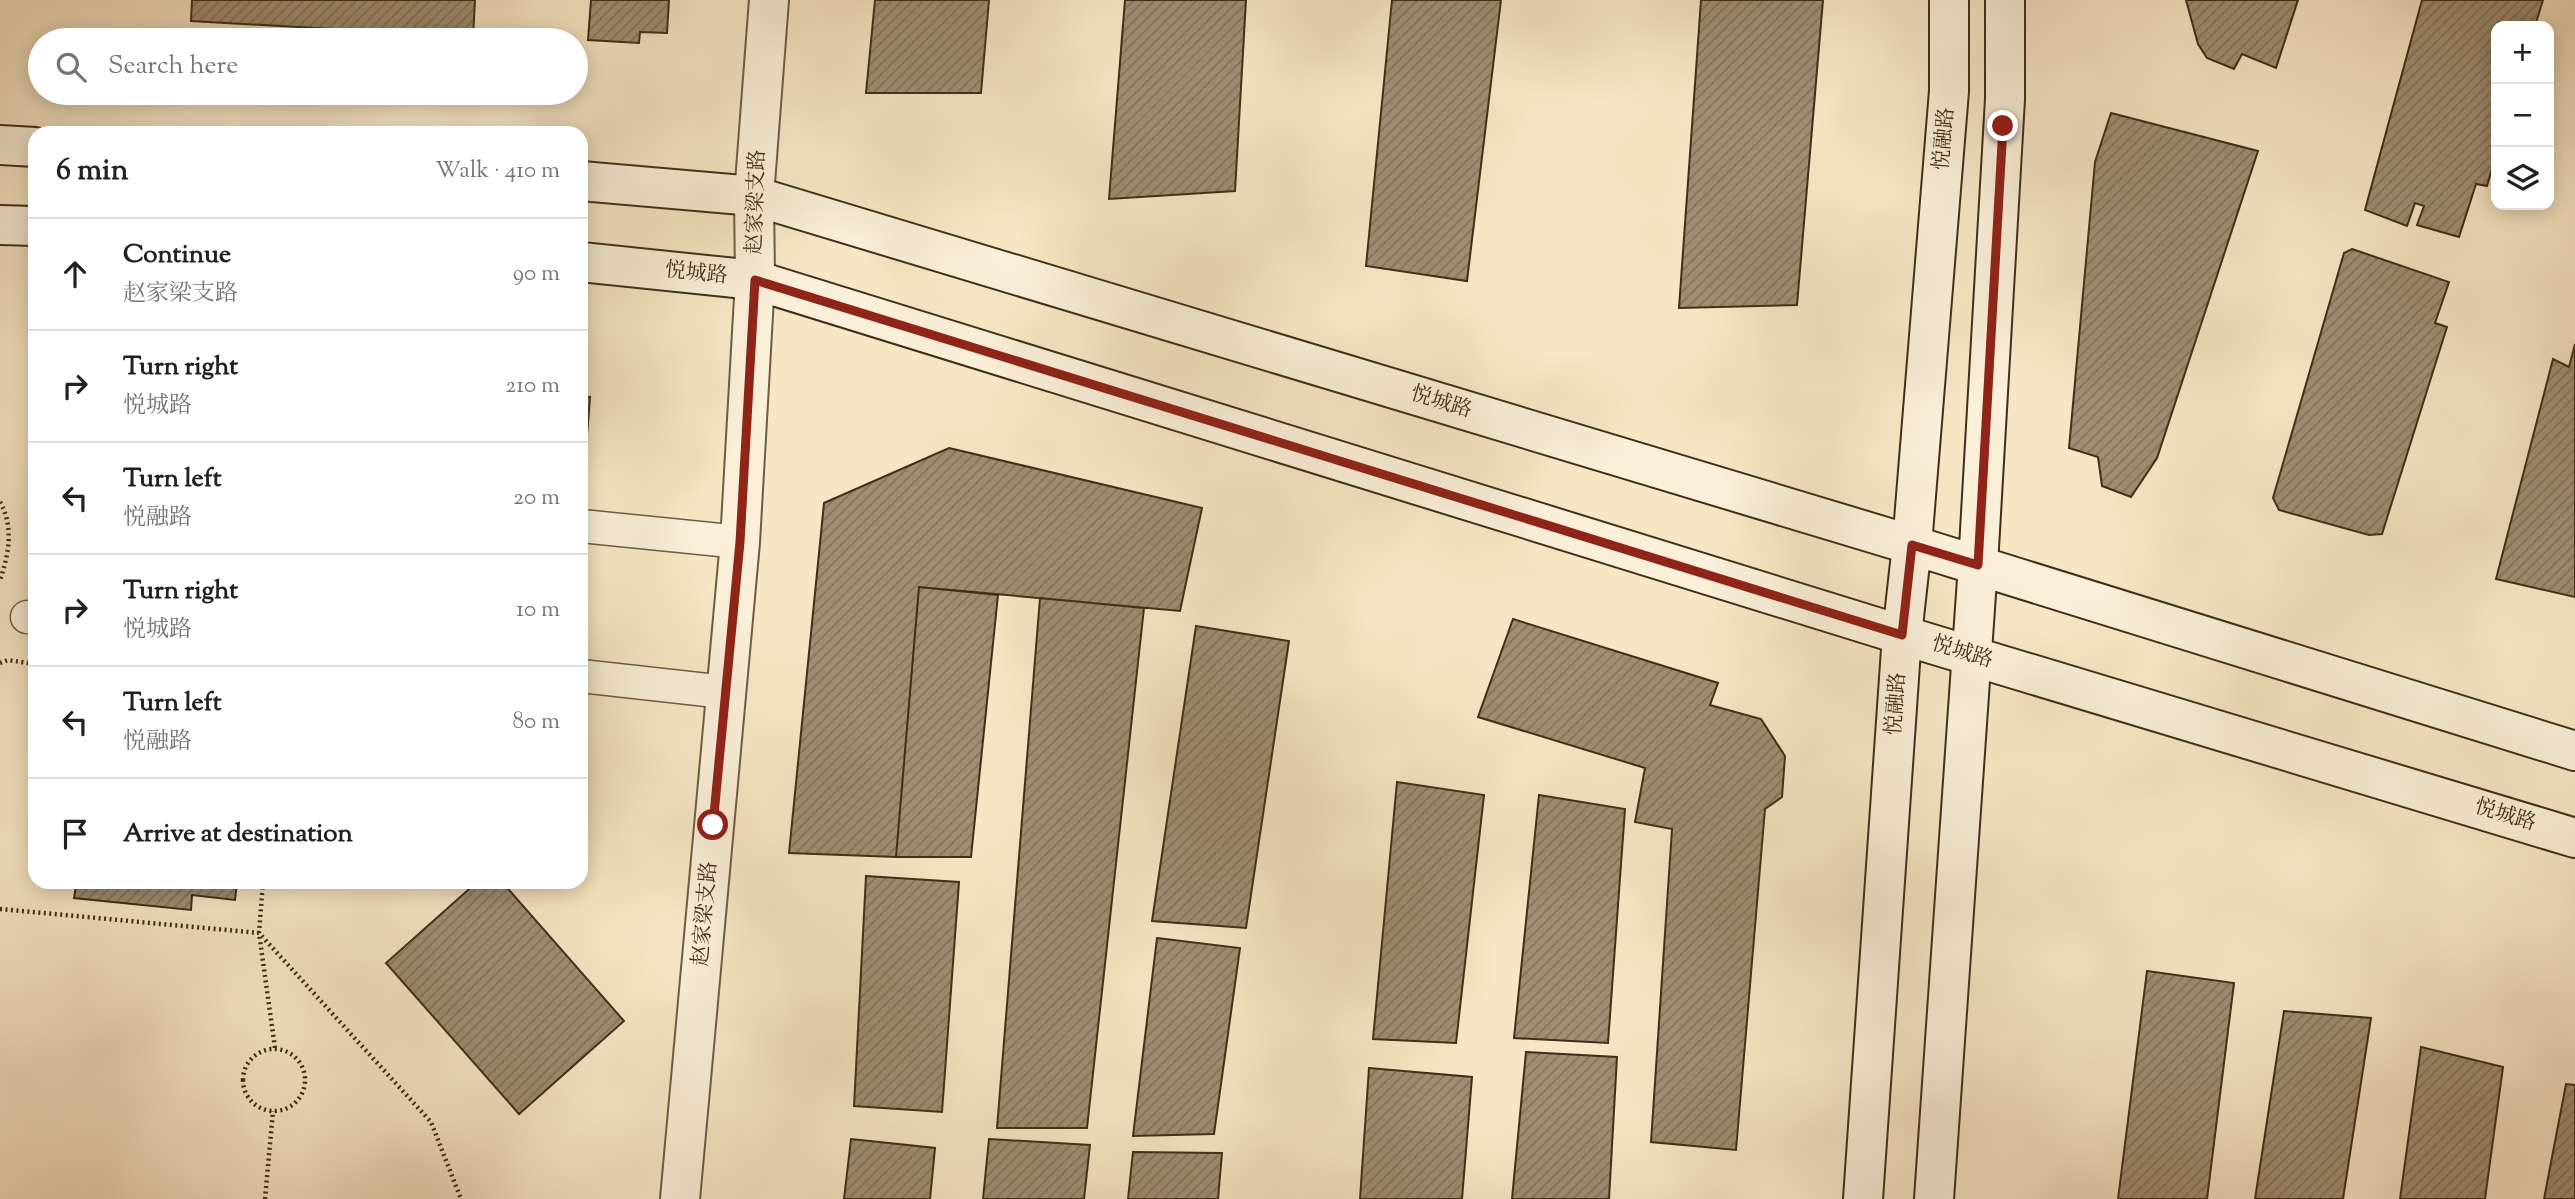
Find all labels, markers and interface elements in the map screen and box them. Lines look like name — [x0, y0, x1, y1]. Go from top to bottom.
map controls — [2491, 21, 2554, 210]
button: + — [2491, 21, 2554, 84]
search box — [28, 28, 588, 105]
icon: search — [52, 48, 90, 86]
text: Search here — [108, 48, 238, 85]
button: − — [2491, 84, 2554, 147]
street label: 悦融路 — [1927, 106, 1963, 172]
route end — [1987, 110, 2018, 141]
button: layers — [2491, 147, 2554, 210]
street label: 赵家梁支路 — [740, 149, 774, 255]
text: 6 min — [56, 150, 128, 193]
text: Walk · 410 m — [435, 155, 560, 188]
text: Continue — [123, 237, 231, 274]
icon: ahead — [56, 255, 94, 293]
street label: 悦城路 — [663, 256, 729, 292]
text: 90 m — [513, 258, 560, 291]
text: 赵家梁支路 — [123, 278, 238, 311]
text: Turn right — [123, 349, 238, 386]
icon: right — [56, 367, 94, 405]
text: 210 m — [506, 370, 560, 403]
street label: 悦城路 — [1406, 379, 1476, 427]
text: 悦城路 — [123, 390, 192, 423]
text: Turn left — [123, 461, 222, 498]
icon: left — [56, 479, 94, 517]
text: 20 m — [513, 482, 560, 515]
text: 悦融路 — [123, 502, 192, 535]
text: Turn right — [123, 573, 238, 610]
icon: right — [56, 591, 94, 629]
text: 10 m — [516, 594, 560, 627]
text: 悦城路 — [123, 614, 192, 647]
street label: 悦城路 — [1927, 629, 1997, 677]
street label: 悦融路 — [1880, 672, 1914, 736]
text: Turn left — [123, 685, 222, 722]
icon: left — [56, 703, 94, 741]
text: 80 m — [512, 706, 560, 739]
text: 悦融路 — [123, 726, 192, 759]
street label: 悦城路 — [2470, 792, 2540, 840]
route start — [697, 809, 728, 840]
icon: arrive — [56, 815, 94, 853]
text: Arrive at destination — [123, 816, 353, 853]
street label: 赵家梁支路 — [686, 860, 726, 968]

